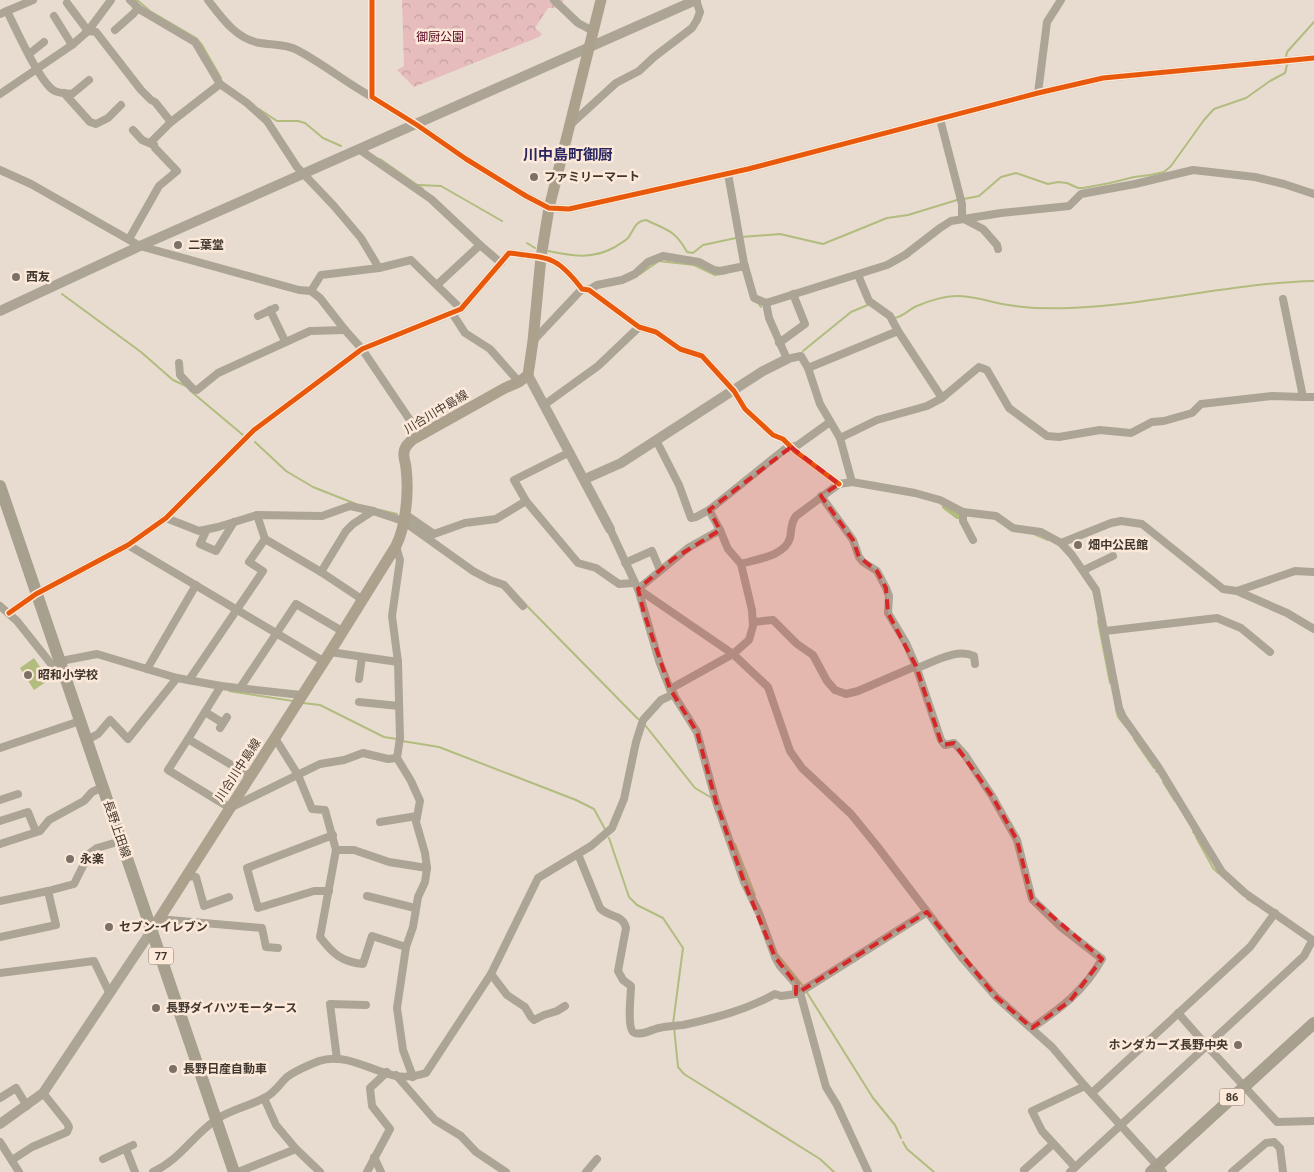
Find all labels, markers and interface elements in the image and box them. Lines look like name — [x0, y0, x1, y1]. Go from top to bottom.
park label: 御厨公園 — [416, 30, 464, 44]
district label: 川中島町御厨 — [523, 146, 613, 164]
place label: ファミリーマート — [544, 170, 640, 184]
marker: ファミリーマート — [528, 171, 540, 183]
place label: 二葉堂 — [188, 238, 224, 252]
marker: 二葉堂 — [172, 239, 184, 251]
place label: 西友 — [26, 270, 50, 284]
marker: 西友 — [10, 271, 22, 283]
street label: 川合川中島線 — [402, 387, 470, 437]
place label: 畑中公民館 — [1088, 538, 1148, 552]
marker: 畑中公民館 — [1072, 539, 1084, 551]
place label: 昭和小学校 — [38, 668, 98, 682]
marker: 昭和小学校 — [22, 669, 34, 681]
street label: 川合川中島線 — [213, 736, 263, 804]
street label: 長野上田線 — [101, 798, 133, 860]
place label: 永楽 — [80, 852, 104, 866]
marker: 永楽 — [64, 853, 76, 865]
place label: セブン-イレブン — [119, 920, 208, 934]
marker: セブン-イレブン — [103, 921, 115, 933]
road number: 77 — [148, 948, 174, 964]
place label: 長野ダイハツモータース — [166, 1001, 297, 1015]
marker: 長野ダイハツモータース — [150, 1002, 162, 1014]
place label: ホンダカーズ長野中央 — [1109, 1038, 1228, 1052]
marker: ホンダカーズ長野中央 — [1232, 1039, 1244, 1051]
place label: 長野日産自動車 — [183, 1062, 267, 1076]
marker: 長野日産自動車 — [167, 1063, 179, 1075]
road number: 86 — [1220, 1088, 1244, 1106]

